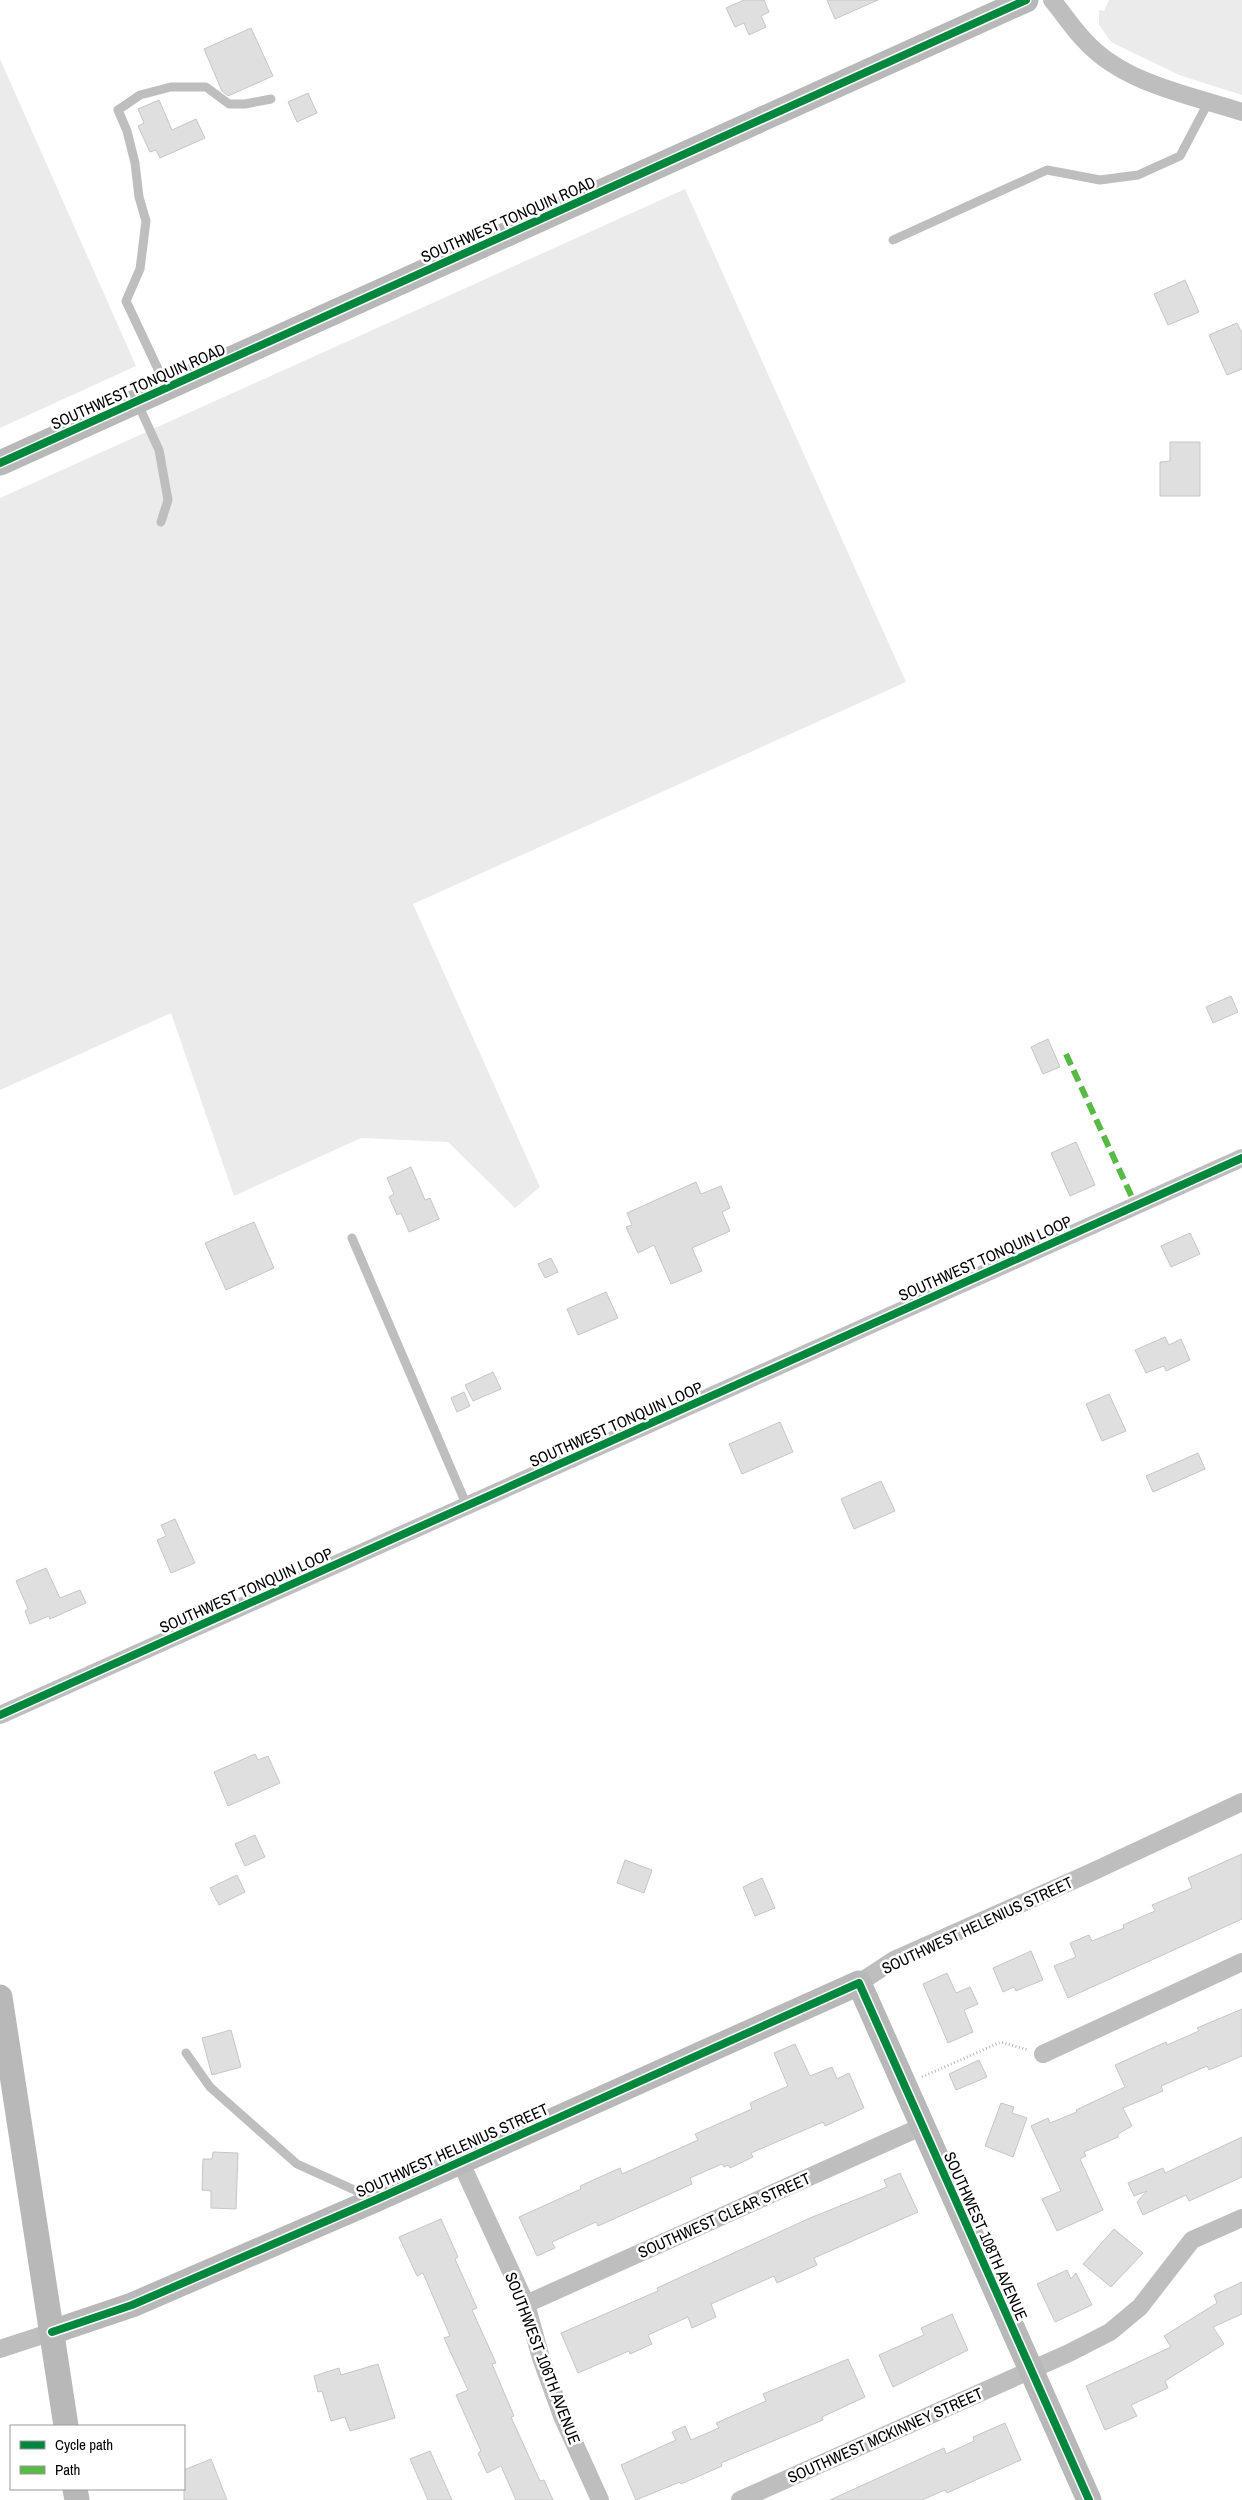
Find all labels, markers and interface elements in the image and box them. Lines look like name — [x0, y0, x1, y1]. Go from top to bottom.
street label: SOUTHWEST TONQUIN ROAD — [417, 171, 599, 267]
street label: SOUTHWEST TONQUIN ROAD — [47, 338, 229, 434]
street label: SOUTHWEST TONQUIN LOOP — [895, 1210, 1075, 1306]
street label: SOUTHWEST TONQUIN LOOP — [526, 1376, 706, 1472]
street label: SOUTHWEST TONQUIN LOOP — [156, 1542, 336, 1638]
street label: SOUTHWEST HELENIUS STREET — [878, 1871, 1076, 1979]
street label: SOUTHWEST HELENIUS STREET — [352, 2098, 552, 2202]
street label: SOUTHWEST 108TH AVENUE — [939, 2148, 1033, 2324]
street label: SOUTHWEST CLEAR STREET — [634, 2167, 814, 2263]
street label: SOUTHWEST 106TH AVENUE — [500, 2269, 586, 2447]
street label: SOUTHWEST MCKINNEY STREET — [784, 2382, 986, 2488]
legend — [10, 2425, 185, 2490]
text: Cycle path — [55, 2434, 113, 2455]
text: Path — [55, 2459, 80, 2480]

